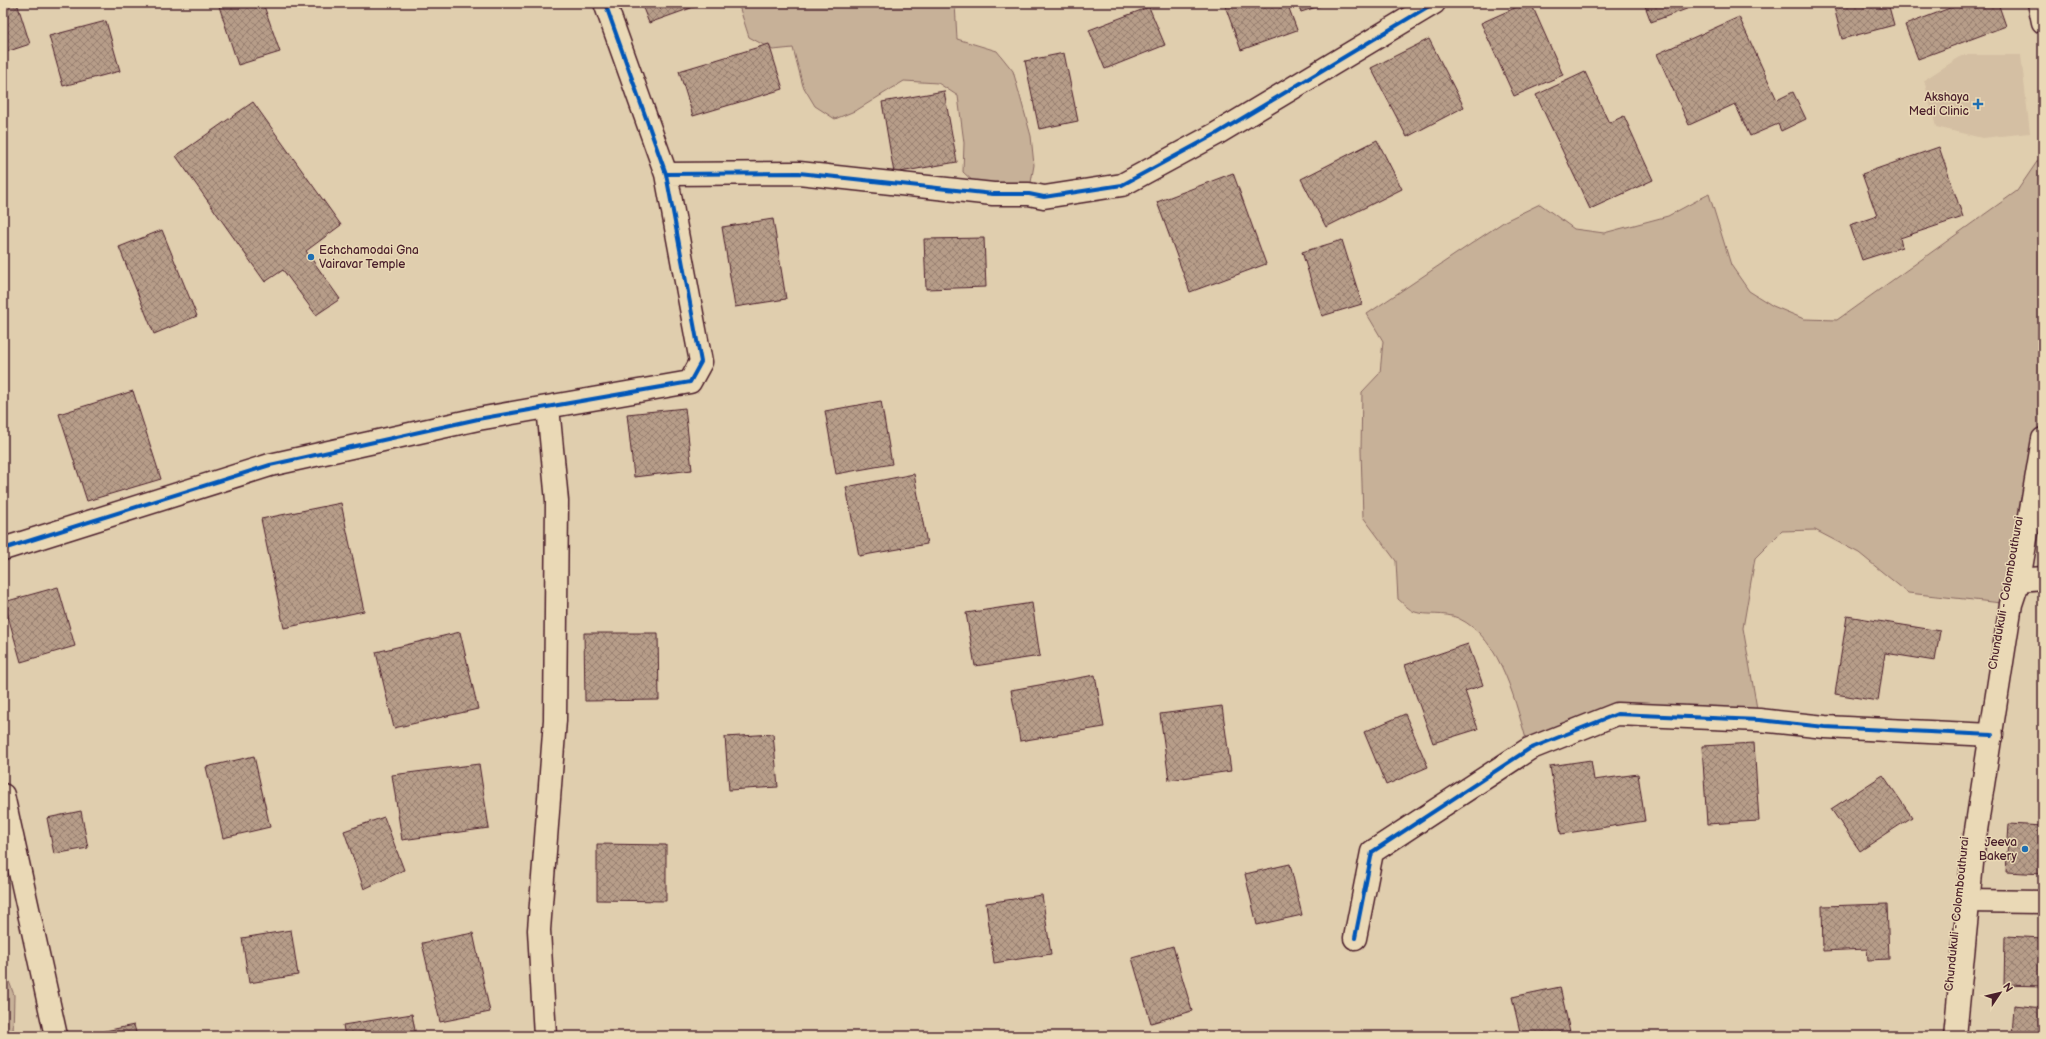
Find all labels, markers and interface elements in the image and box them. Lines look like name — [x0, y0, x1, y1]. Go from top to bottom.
place label: Akshaya Medi Clinic — [1909, 90, 1969, 119]
marker: Akshaya Medi Clinic — [1972, 98, 1984, 110]
place label: Echchamodai Gna Vairavar Temple — [319, 243, 419, 272]
marker: Echchamodai Gna Vairavar Temple — [306, 252, 316, 262]
street label: Chundukuli - Colombouthurai — [1985, 515, 2027, 671]
place label: Jeeva Bakery — [1979, 835, 2018, 864]
street label: Chundukuli - Colombouthurai — [1941, 836, 1973, 992]
marker: Jeeva Bakery — [2020, 844, 2030, 854]
north arrow — [1980, 973, 2020, 1013]
text: N — [2000, 980, 2015, 995]

